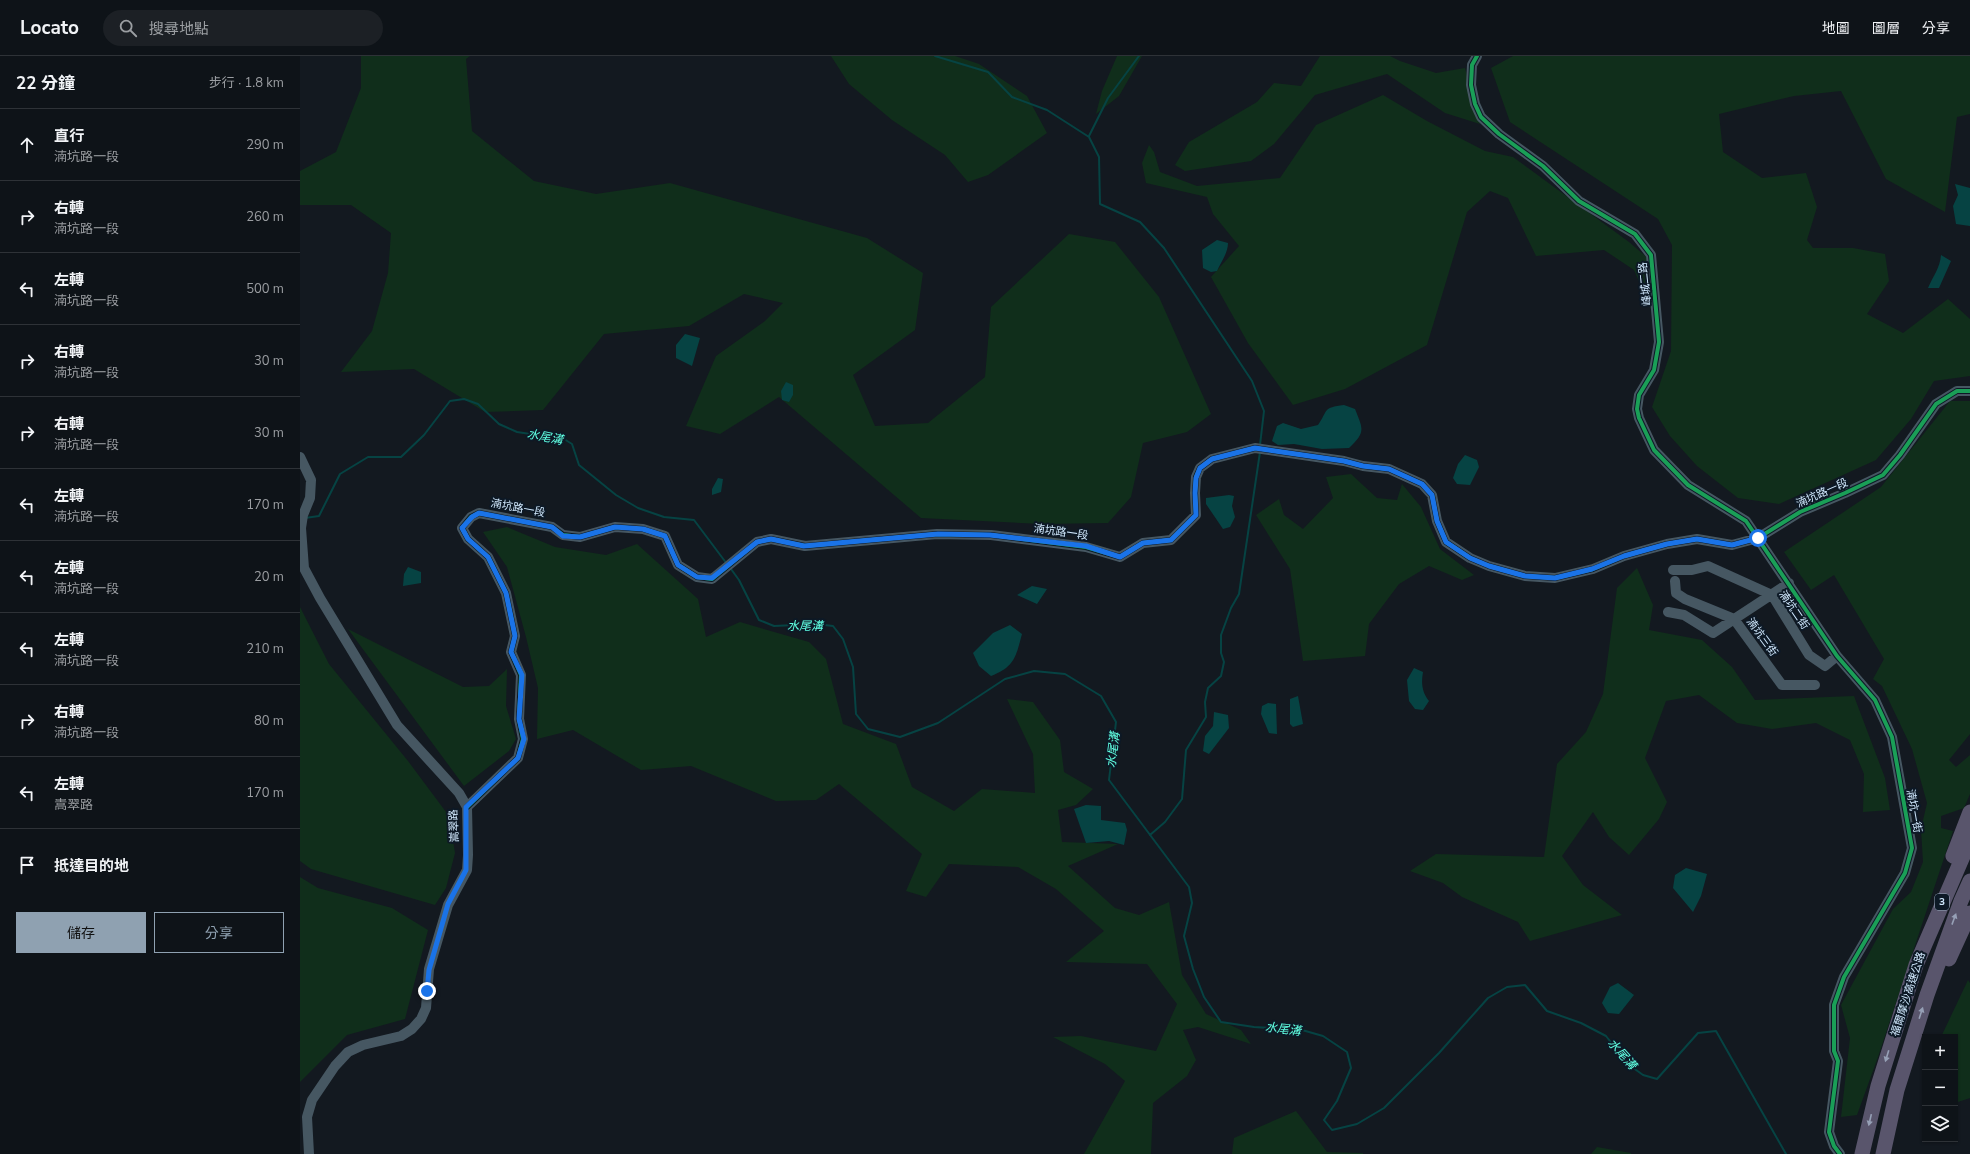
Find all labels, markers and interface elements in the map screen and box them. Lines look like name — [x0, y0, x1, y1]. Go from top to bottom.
search box — [103, 10, 383, 46]
text: Locato — [20, 15, 79, 41]
icon: search — [117, 17, 139, 39]
text: 搜尋地點 — [149, 19, 209, 39]
text: 地圖 — [1822, 19, 1850, 38]
text: 圖層 — [1872, 19, 1900, 38]
text: 分享 — [1922, 19, 1950, 38]
text: 22 分鐘 — [16, 72, 75, 95]
text: 步行 · 1.8 km — [209, 74, 284, 92]
text: 直行 — [54, 126, 84, 146]
icon: ahead — [16, 134, 38, 156]
text: 290 m — [246, 136, 284, 154]
text: 湳坑路一段 — [54, 148, 119, 166]
text: 右轉 — [54, 198, 84, 218]
icon: right — [16, 206, 38, 228]
text: 260 m — [246, 208, 284, 226]
text: 湳坑路一段 — [54, 220, 119, 238]
street label: 峰城二路 — [1635, 261, 1655, 307]
text: 左轉 — [54, 270, 84, 290]
icon: left — [16, 278, 38, 300]
text: 500 m — [246, 280, 284, 298]
text: 湳坑路一段 — [54, 292, 119, 310]
text: 右轉 — [54, 342, 84, 362]
icon: right — [16, 350, 38, 372]
text: 30 m — [254, 352, 284, 370]
text: 湳坑路一段 — [54, 364, 119, 382]
text: 右轉 — [54, 414, 84, 434]
icon: right — [16, 422, 38, 444]
text: 30 m — [254, 424, 284, 442]
water label: 水尾溝 — [526, 426, 566, 449]
text: 湳坑路一段 — [54, 436, 119, 454]
street label: 湳坑路一段 — [1794, 475, 1850, 511]
text: 左轉 — [54, 486, 84, 506]
icon: left — [16, 494, 38, 516]
street label: 湳坑路一段 — [490, 495, 546, 521]
text: 170 m — [246, 496, 284, 514]
text: 湳坑路一段 — [54, 508, 119, 526]
street label: 湳坑路一段 — [1033, 521, 1089, 543]
route start — [1749, 529, 1767, 547]
text: 左轉 — [54, 558, 84, 578]
icon: left — [16, 566, 38, 588]
text: 20 m — [254, 568, 284, 586]
text: 湳坑路一段 — [54, 580, 119, 598]
street label: 湳坑二街 — [1775, 588, 1813, 632]
street label: 湳坑三街 — [1743, 615, 1781, 659]
water label: 水尾溝 — [787, 618, 825, 634]
text: 左轉 — [54, 630, 84, 650]
icon: left — [16, 638, 38, 660]
text: 210 m — [246, 640, 284, 658]
text: 湳坑路一段 — [54, 652, 119, 670]
text: 右轉 — [54, 702, 84, 722]
icon: right — [16, 710, 38, 732]
text: 80 m — [254, 712, 284, 730]
text: 湳坑路一段 — [54, 724, 119, 742]
water label: 水尾溝 — [1103, 729, 1123, 769]
text: 左轉 — [54, 774, 84, 794]
icon: left — [16, 782, 38, 804]
text: 170 m — [246, 784, 284, 802]
street label: 湳坑一街 — [1903, 788, 1925, 834]
text: 嵩翠路 — [54, 796, 93, 814]
street label: 嵩翠路 — [446, 809, 462, 843]
icon: arrive — [16, 854, 38, 876]
text: 抵達目的地 — [54, 856, 129, 876]
road number: 3 — [1935, 894, 1949, 910]
button: 儲存 — [16, 912, 146, 953]
button: 分享 — [154, 912, 284, 953]
one-way arrow — [1952, 912, 1958, 924]
street label: 福爾摩沙高速公路 — [1887, 950, 1929, 1038]
route end — [418, 982, 436, 1000]
one-way arrow — [1918, 1007, 1924, 1019]
water label: 水尾溝 — [1264, 1019, 1304, 1039]
map controls — [1922, 1034, 1958, 1142]
button: + — [1922, 1034, 1958, 1070]
water label: 水尾溝 — [1604, 1035, 1641, 1074]
one-way arrow — [1884, 1050, 1890, 1062]
button: − — [1922, 1070, 1958, 1106]
button: layers — [1922, 1106, 1958, 1142]
one-way arrow — [1867, 1114, 1873, 1126]

